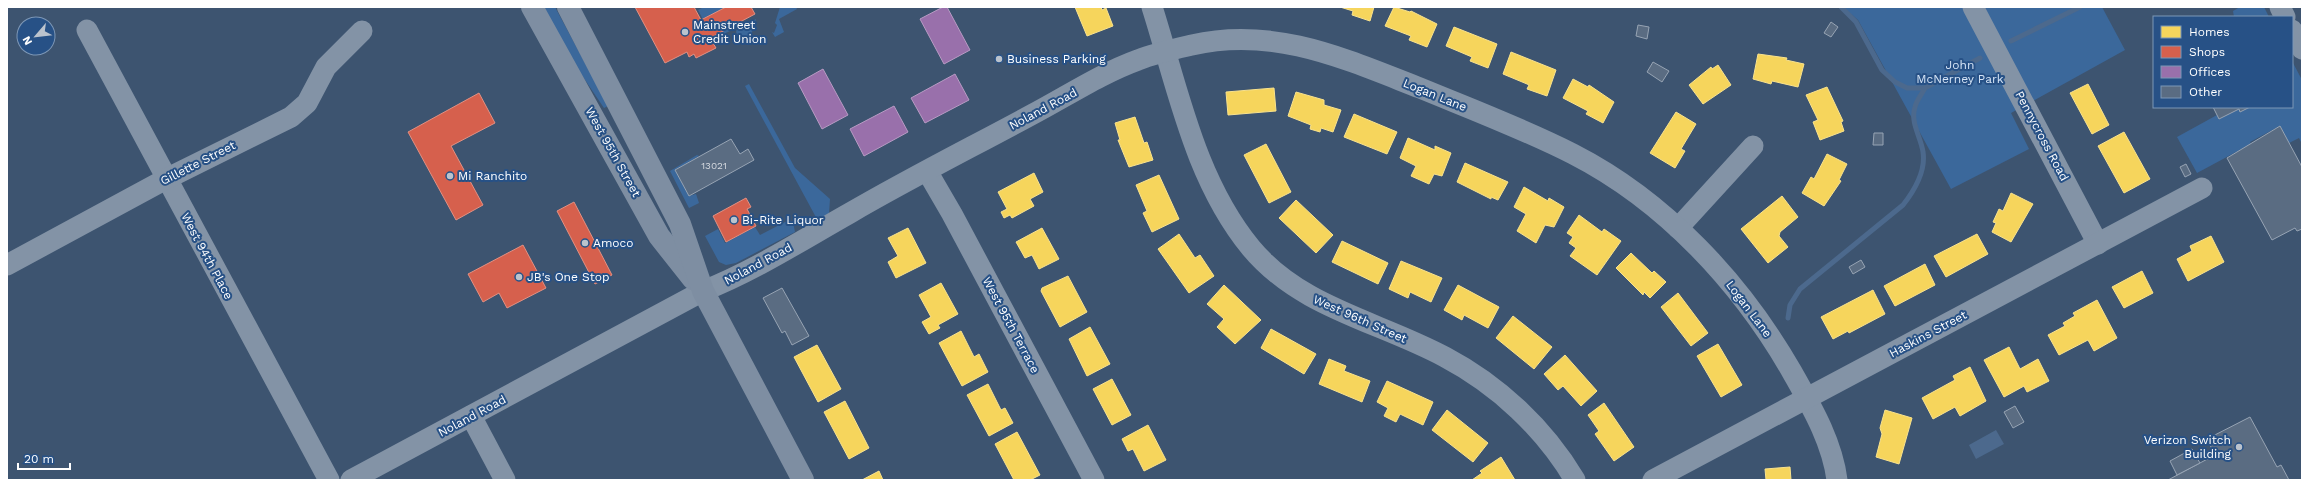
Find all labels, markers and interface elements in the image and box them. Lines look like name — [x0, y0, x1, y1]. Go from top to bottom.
north arrow — [16, 16, 56, 56]
legend — [2153, 16, 2293, 108]
place label: Mainstreet Credit Union — [693, 18, 766, 46]
text: Homes — [2189, 25, 2230, 39]
marker: Mainstreet Credit Union — [680, 27, 690, 37]
text: N — [20, 34, 35, 47]
text: Shops — [2189, 45, 2225, 59]
place label: Business Parking — [1007, 52, 1106, 66]
marker: Business Parking — [994, 54, 1004, 64]
park label: John McNerney Park — [1916, 58, 2004, 86]
text: Offices — [2189, 65, 2231, 79]
street label: Logan Lane — [1401, 76, 1469, 114]
street label: Noland Road — [1007, 85, 1079, 133]
text: Other — [2189, 85, 2222, 99]
street label: Pennycross Road — [2012, 89, 2072, 183]
street label: West 95th Street — [583, 105, 643, 199]
street label: Gillette Street — [158, 138, 238, 188]
house number: 13021 — [701, 160, 727, 171]
place label: Mi Ranchito — [458, 169, 527, 183]
marker: Mi Ranchito — [445, 171, 455, 181]
street label: West 94th Place — [178, 210, 236, 302]
place label: Bi-Rite Liquor — [742, 213, 824, 227]
marker: Bi-Rite Liquor — [729, 215, 739, 225]
place label: Amoco — [593, 236, 633, 250]
marker: Amoco — [580, 238, 590, 248]
street label: Noland Road — [722, 240, 794, 288]
place label: JB's One Stop — [527, 270, 610, 284]
marker: JB's One Stop — [514, 272, 524, 282]
street label: West 95th Terrace — [980, 274, 1042, 376]
street label: Logan Lane — [1723, 278, 1775, 340]
street label: West 96th Street — [1311, 292, 1409, 346]
street label: Haskins Street — [1887, 308, 1969, 360]
street label: Noland Road — [436, 392, 508, 440]
place label: Verizon Switch Building — [2144, 433, 2232, 461]
marker: Verizon Switch Building — [2234, 442, 2244, 452]
scale bar — [18, 445, 70, 471]
text: 20 m — [24, 452, 54, 466]

